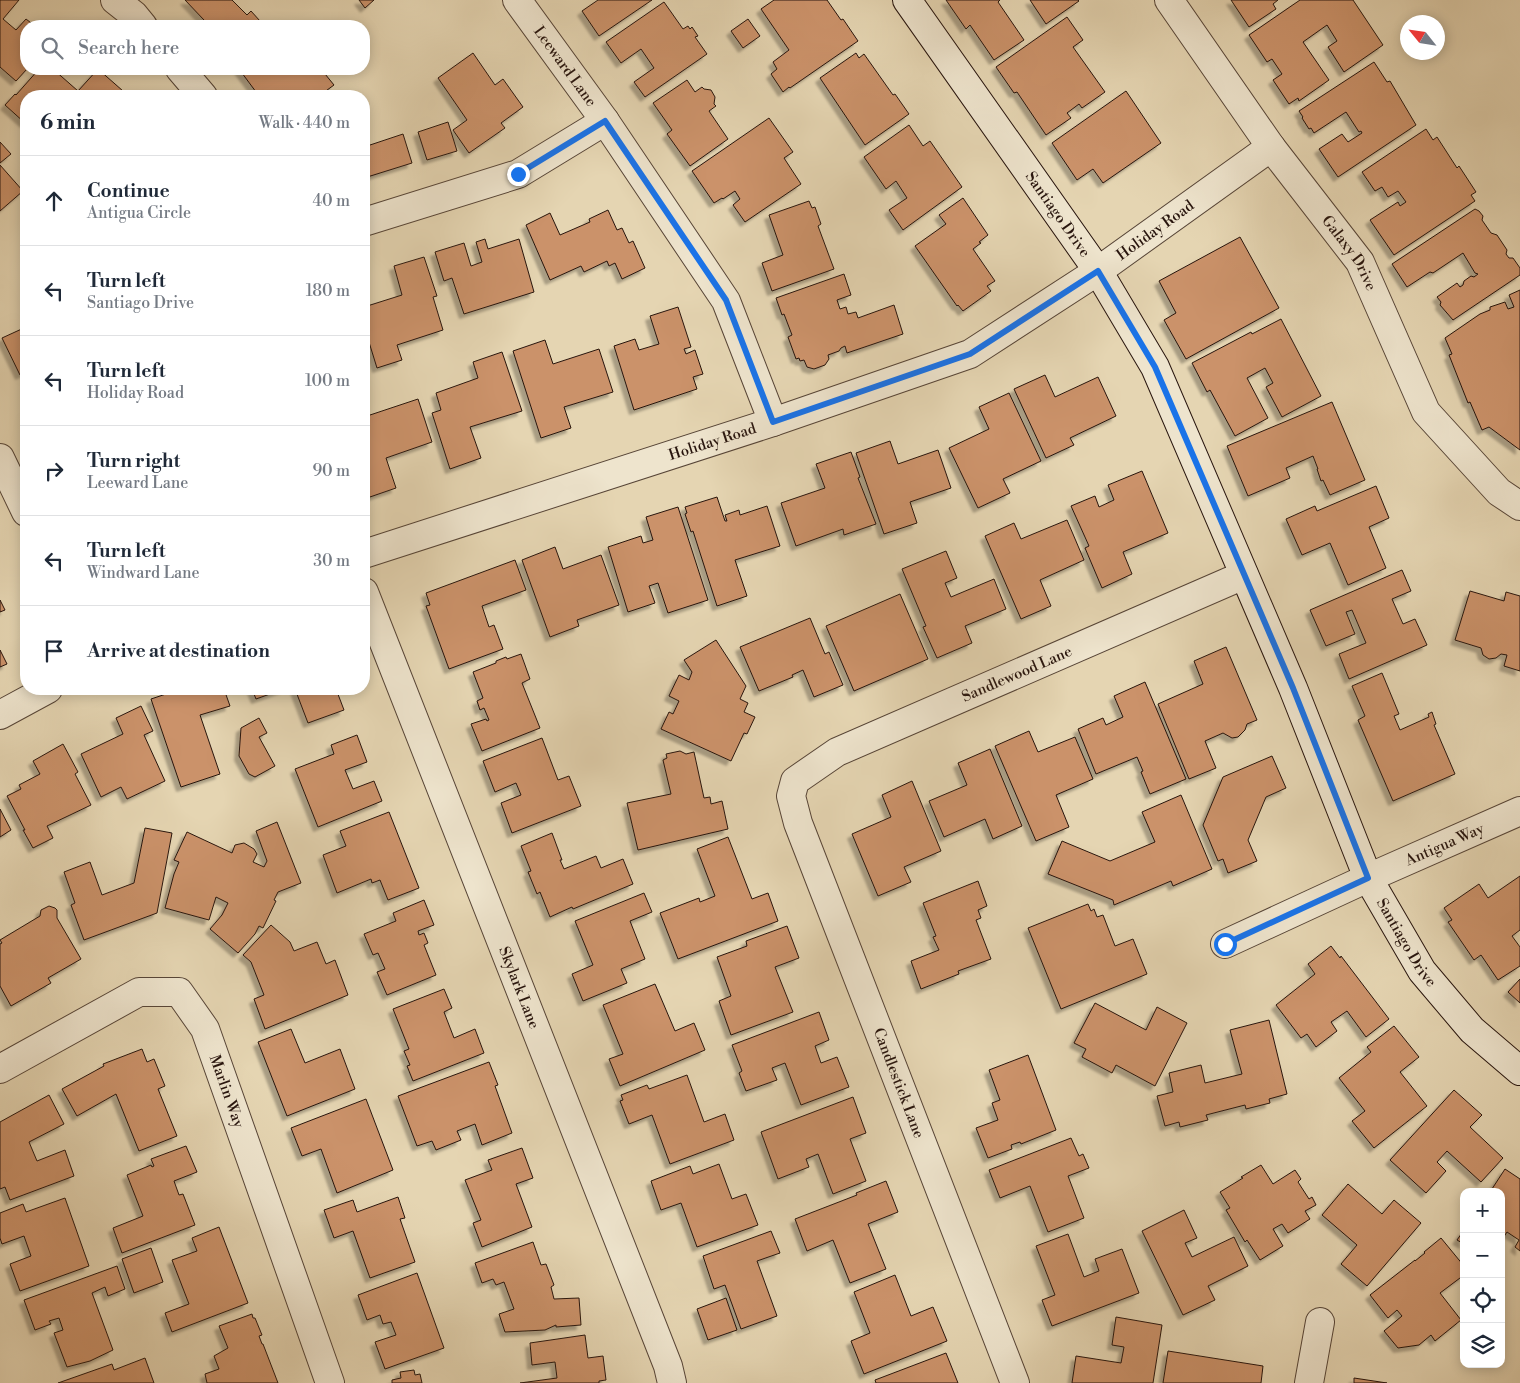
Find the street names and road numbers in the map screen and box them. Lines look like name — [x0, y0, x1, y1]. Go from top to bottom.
street label: Leeward Lane — [529, 23, 600, 111]
street label: Santiago Drive — [1021, 168, 1094, 261]
street label: Holiday Road — [1113, 196, 1198, 265]
street label: Galaxy Drive — [1317, 212, 1380, 294]
street label: Holiday Road — [666, 419, 759, 465]
street label: Sandlewood Lane — [959, 642, 1075, 707]
street label: Antigua Way — [1401, 819, 1488, 871]
street label: Santiago Drive — [1372, 895, 1440, 991]
street label: Skylark Lane — [494, 944, 544, 1032]
street label: Candlestick Lane — [869, 1025, 928, 1141]
street label: Marlin Way — [205, 1052, 248, 1131]

